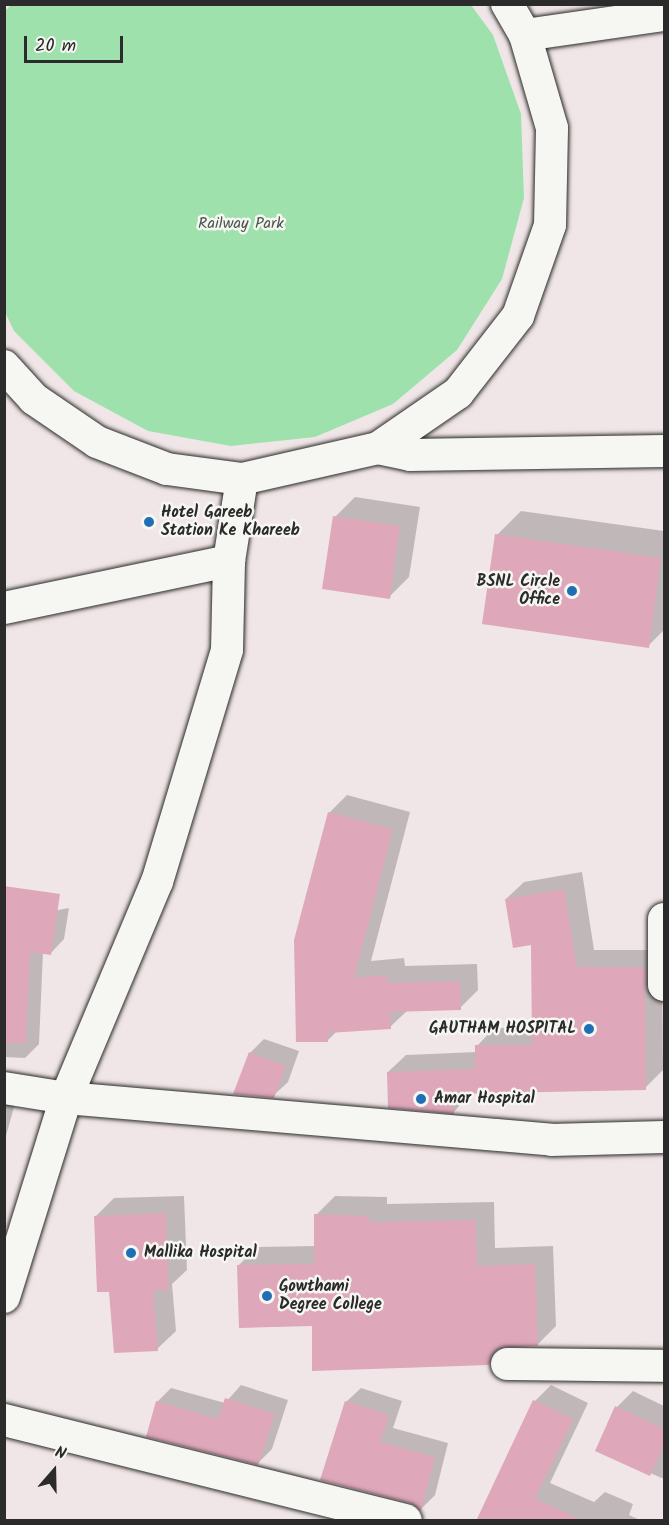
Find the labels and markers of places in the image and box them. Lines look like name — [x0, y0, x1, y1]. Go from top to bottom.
place label: Hotel Gareeb Station Ke Khareeb — [161, 503, 300, 541]
marker: Hotel Gareeb Station Ke Khareeb — [142, 515, 156, 529]
place label: BSNL Circle Office — [476, 572, 560, 610]
marker: BSNL Circle Office — [565, 584, 579, 598]
place label: GAUTHAM HOSPITAL — [429, 1019, 576, 1039]
marker: GAUTHAM HOSPITAL — [580, 1020, 598, 1038]
place label: Amar Hospital — [434, 1089, 535, 1109]
marker: Amar Hospital — [412, 1090, 430, 1108]
place label: Mallika Hospital — [144, 1243, 257, 1263]
marker: Mallika Hospital — [122, 1244, 140, 1262]
place label: Gowthami Degree College — [279, 1277, 382, 1315]
marker: Gowthami Degree College — [260, 1289, 274, 1303]

